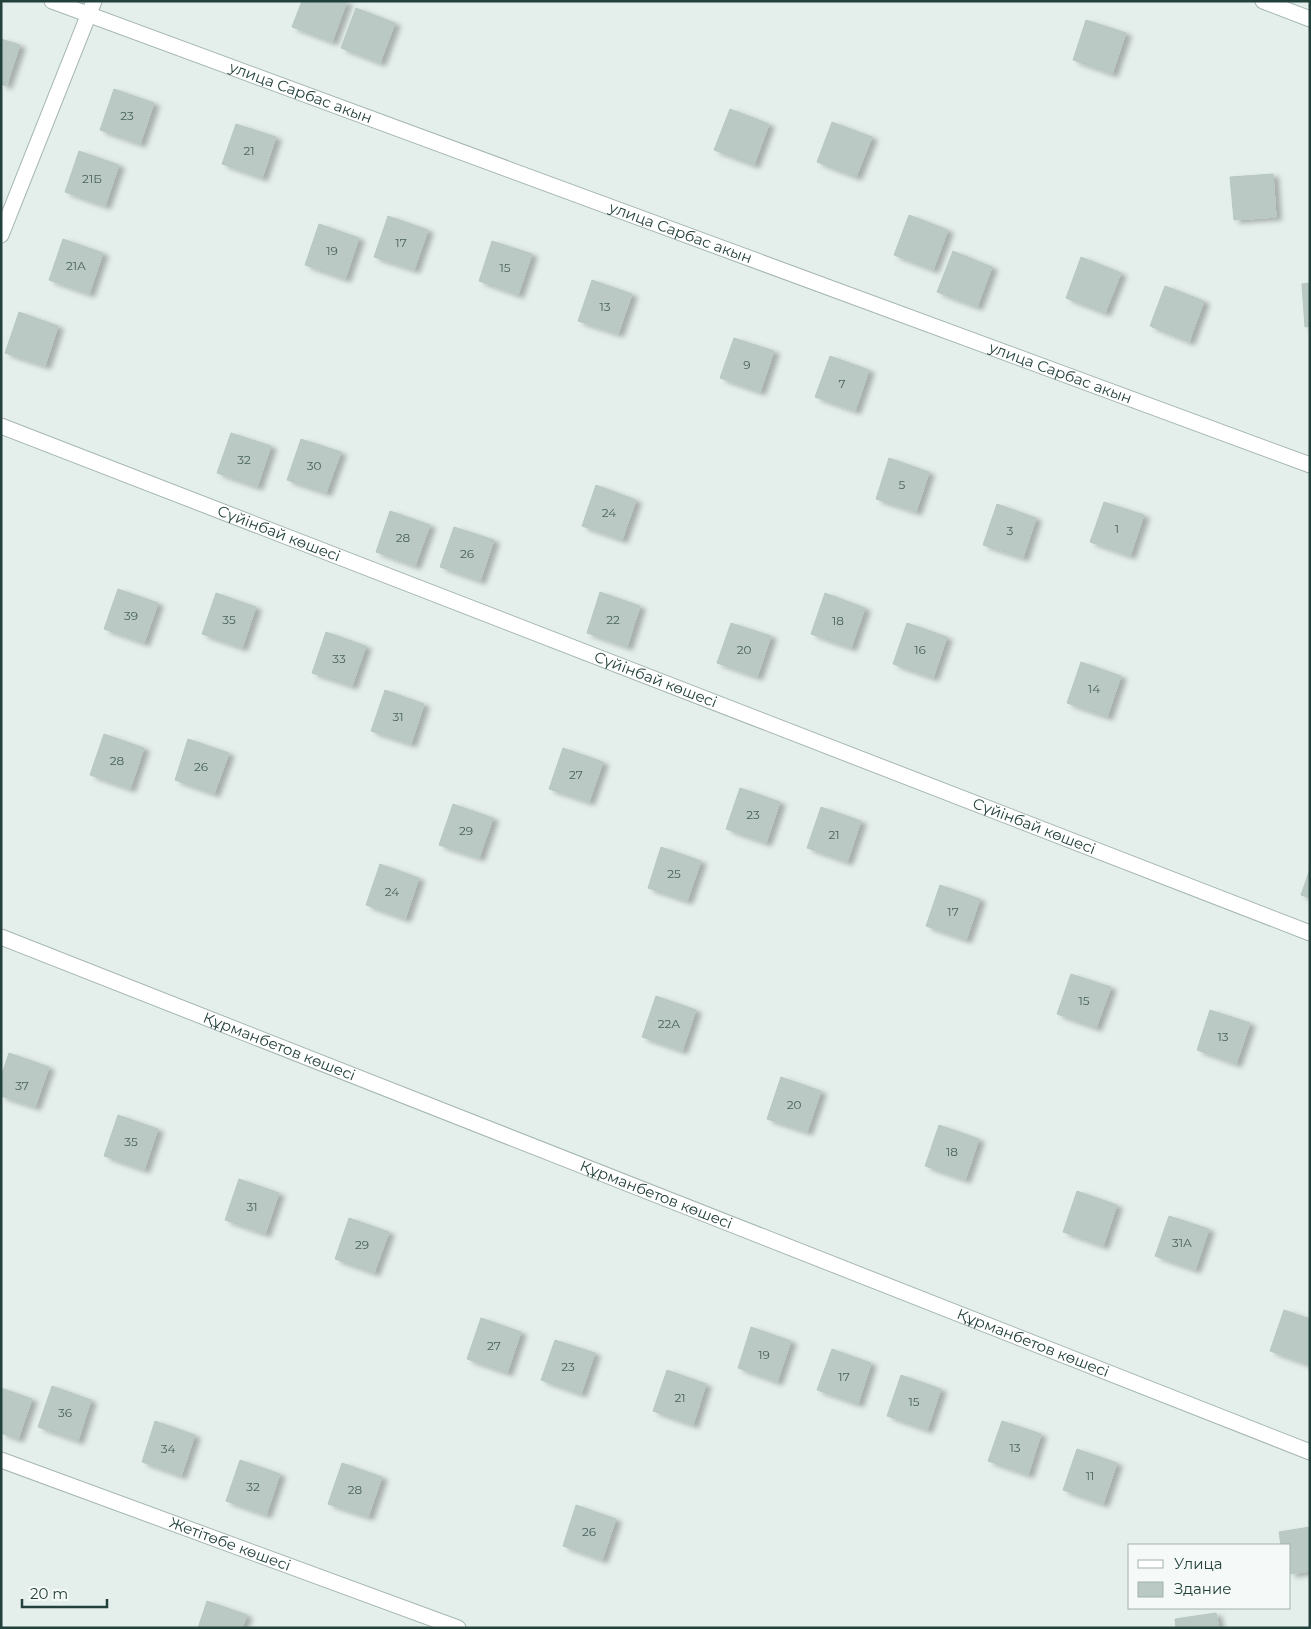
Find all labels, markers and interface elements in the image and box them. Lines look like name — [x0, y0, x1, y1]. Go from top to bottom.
street label: улица Сарбас акын — [226, 57, 375, 127]
house number: 23 — [120, 108, 134, 123]
house number: 21 — [243, 143, 255, 158]
house number: 21Б — [82, 171, 102, 186]
street label: улица Сарбас акын — [606, 197, 755, 267]
house number: 17 — [395, 235, 407, 250]
house number: 19 — [326, 243, 338, 258]
house number: 21А — [66, 258, 86, 273]
house number: 15 — [499, 260, 511, 275]
house number: 13 — [599, 299, 611, 314]
street label: улица Сарбас акын — [986, 337, 1135, 408]
house number: 9 — [743, 357, 751, 372]
house number: 7 — [838, 376, 846, 391]
house number: 32 — [237, 452, 251, 467]
house number: 30 — [307, 458, 321, 473]
house number: 5 — [899, 477, 906, 492]
street label: Сүйінбай көшесі — [215, 501, 343, 566]
house number: 24 — [602, 505, 616, 520]
house number: 1 — [1115, 521, 1119, 536]
house number: 3 — [1007, 523, 1014, 538]
house number: 28 — [396, 530, 411, 545]
house number: 26 — [460, 546, 474, 561]
house number: 39 — [124, 608, 138, 623]
house number: 35 — [222, 612, 236, 627]
house number: 22 — [606, 612, 620, 627]
house number: 18 — [832, 613, 844, 628]
house number: 20 — [737, 642, 751, 657]
house number: 16 — [914, 642, 926, 657]
street label: Сүйінбай көшесі — [592, 647, 720, 711]
house number: 33 — [332, 651, 346, 666]
house number: 14 — [1088, 681, 1100, 696]
house number: 31 — [392, 709, 404, 724]
house number: 28 — [110, 753, 125, 768]
house number: 26 — [194, 759, 208, 774]
house number: 27 — [569, 767, 583, 782]
street label: Сүйінбай көшесі — [970, 793, 1099, 858]
house number: 23 — [746, 807, 760, 822]
house number: 29 — [459, 823, 473, 838]
house number: 21 — [828, 827, 840, 842]
house number: 25 — [667, 866, 681, 881]
house number: 24 — [385, 884, 399, 899]
house number: 17 — [947, 904, 959, 919]
house number: 15 — [1078, 993, 1090, 1008]
street label: Құрманбетов көшесі — [200, 1007, 358, 1085]
house number: 22А — [658, 1016, 680, 1031]
house number: 13 — [1217, 1029, 1229, 1044]
house number: 37 — [15, 1078, 29, 1093]
house number: 20 — [787, 1097, 801, 1112]
house number: 35 — [124, 1134, 138, 1149]
house number: 18 — [946, 1144, 958, 1159]
street label: Құрманбетов көшесі — [577, 1156, 735, 1233]
house number: 31 — [246, 1199, 258, 1214]
house number: 31А — [1172, 1235, 1192, 1250]
house number: 29 — [355, 1237, 369, 1252]
street label: Құрманбетов көшесі — [954, 1304, 1112, 1381]
house number: 27 — [487, 1338, 501, 1353]
house number: 19 — [758, 1347, 770, 1362]
house number: 23 — [561, 1359, 575, 1374]
house number: 17 — [838, 1369, 850, 1384]
house number: 21 — [674, 1390, 686, 1405]
house number: 15 — [908, 1394, 920, 1409]
house number: 36 — [58, 1405, 72, 1420]
house number: 13 — [1009, 1440, 1021, 1455]
house number: 34 — [161, 1441, 175, 1456]
house number: 11 — [1086, 1468, 1094, 1483]
house number: 32 — [246, 1479, 260, 1494]
house number: 28 — [348, 1482, 363, 1497]
street label: Жетітөбе көшесі — [167, 1513, 294, 1575]
house number: 26 — [582, 1524, 596, 1539]
legend — [1128, 1544, 1291, 1609]
text: Улица — [1174, 1554, 1222, 1573]
scale bar — [22, 1576, 108, 1608]
text: Здание — [1174, 1579, 1232, 1598]
text: 20 m — [30, 1584, 68, 1603]

